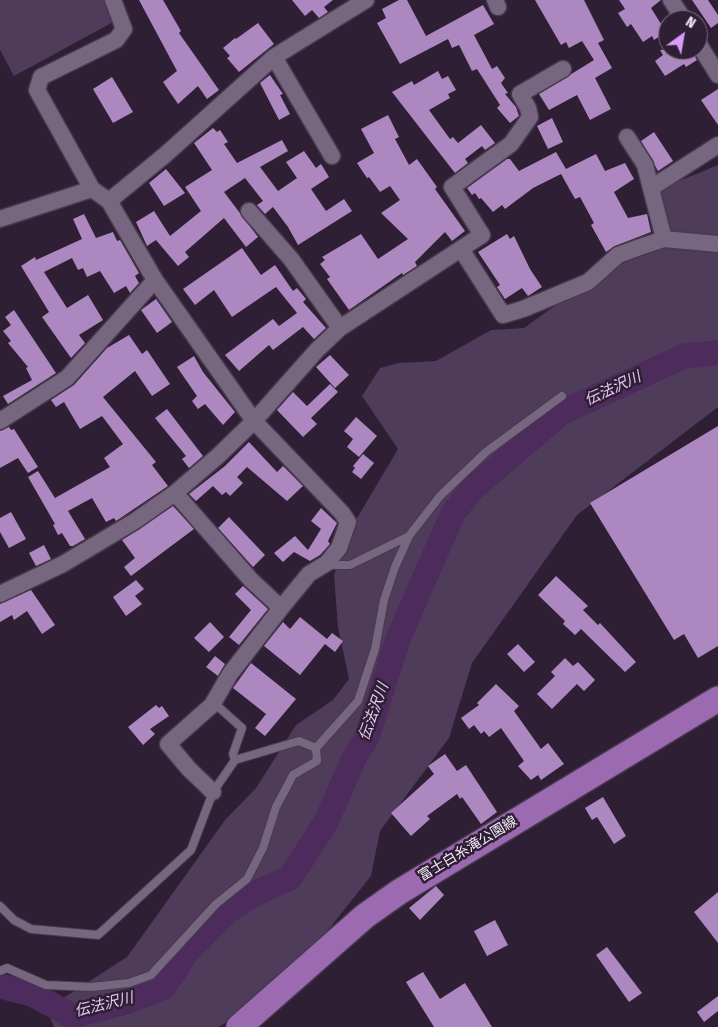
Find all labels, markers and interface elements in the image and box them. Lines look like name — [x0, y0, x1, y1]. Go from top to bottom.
north arrow — [658, 10, 708, 60]
text: N — [683, 13, 699, 32]
water label: 伝法沢川 — [582, 368, 644, 410]
water label: 伝法沢川 — [355, 681, 393, 743]
street label: 富士白糸滝公園線 — [416, 813, 520, 885]
water label: 伝法沢川 — [73, 989, 135, 1021]

